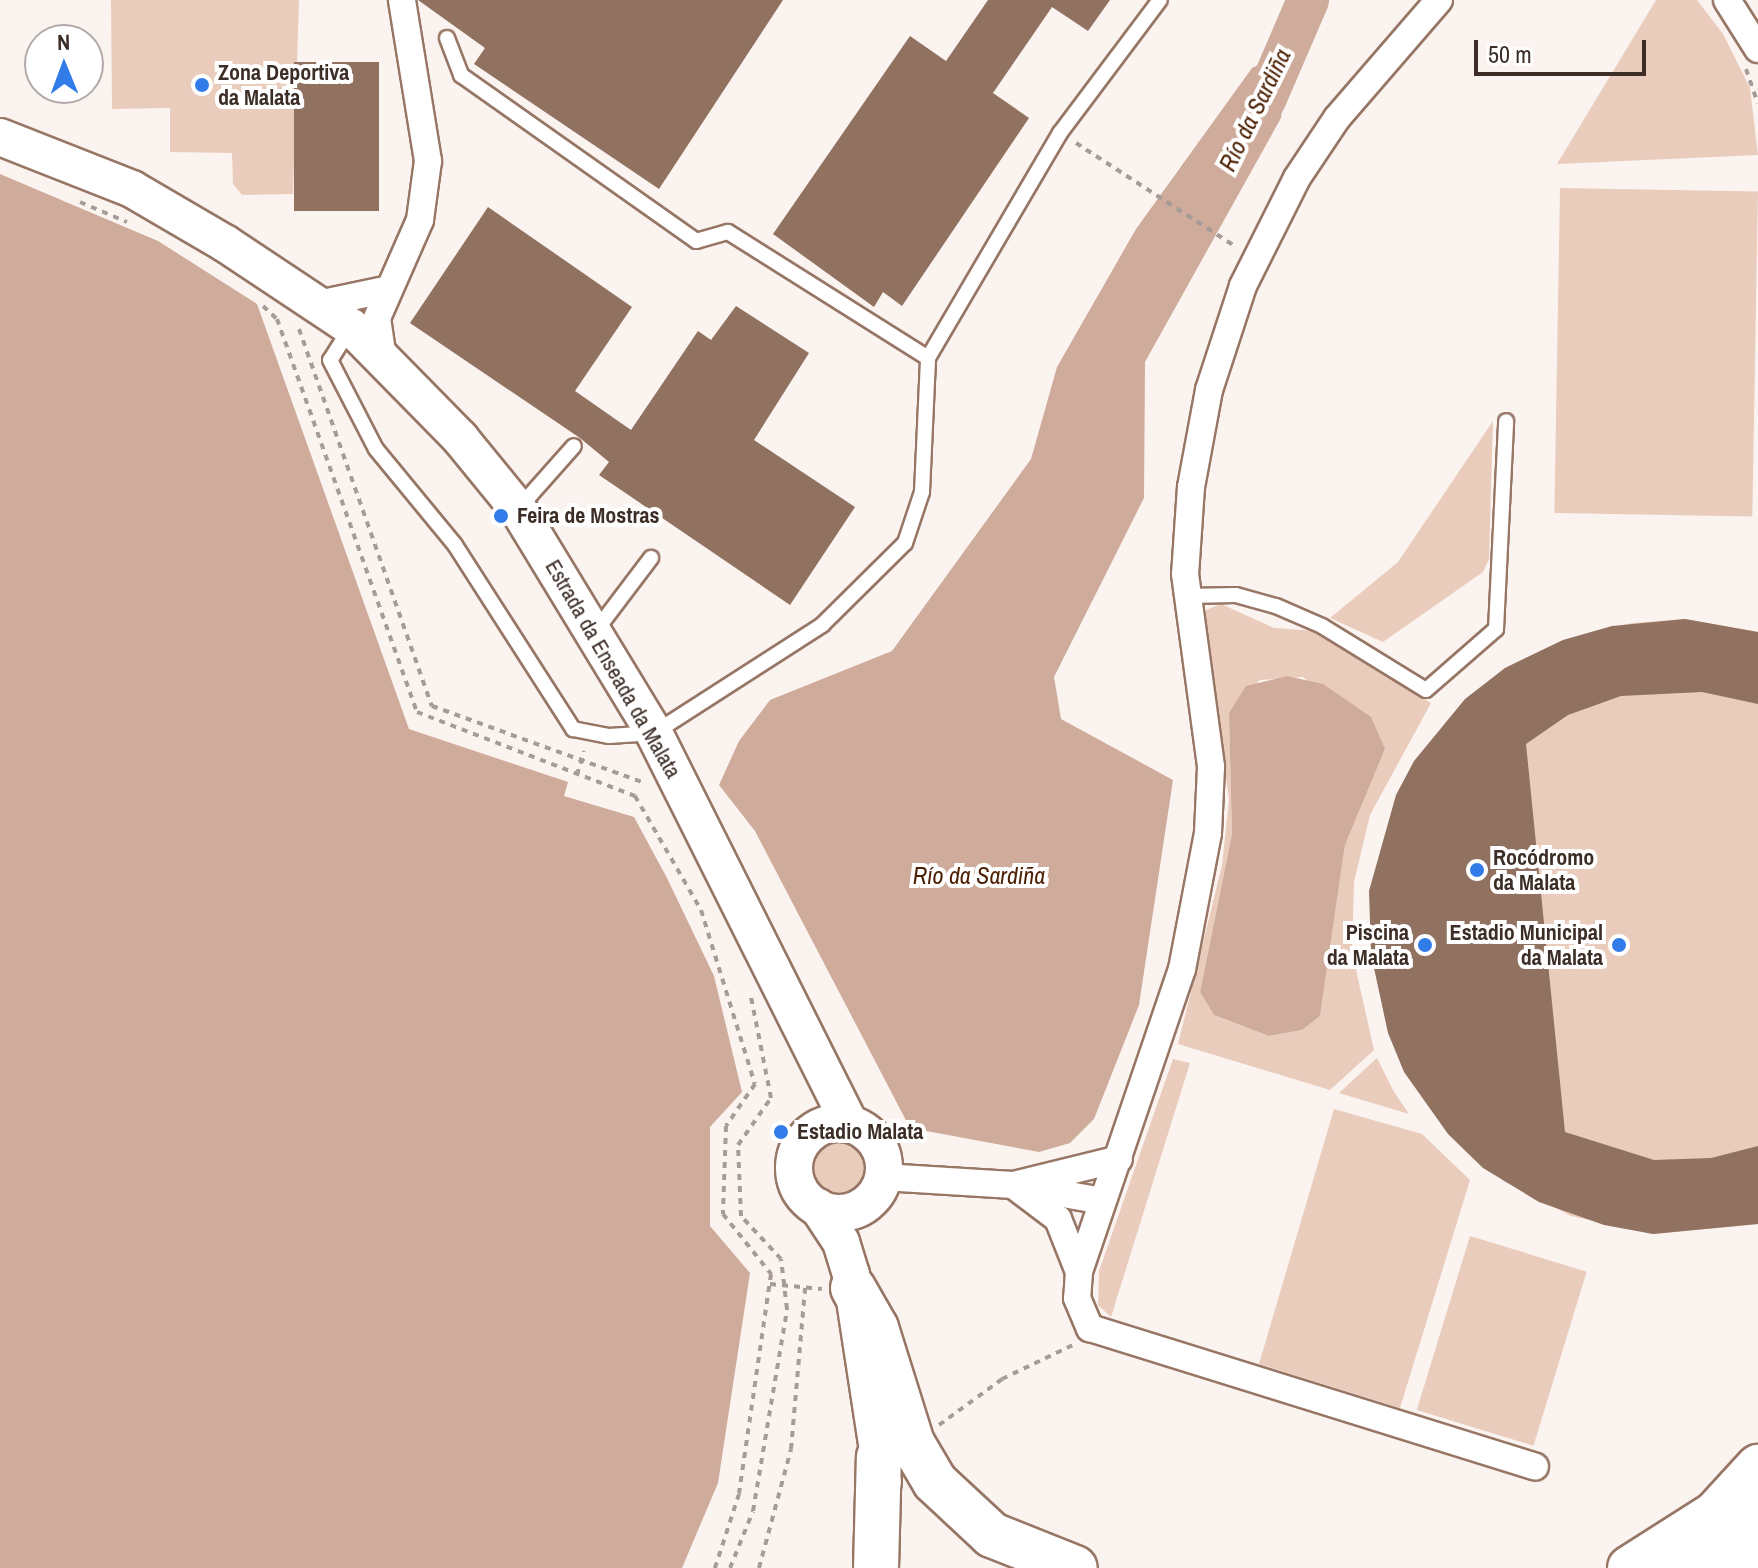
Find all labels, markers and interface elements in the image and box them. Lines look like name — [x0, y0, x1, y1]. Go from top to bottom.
north arrow — [24, 24, 104, 104]
scale bar — [1478, 24, 1650, 74]
text: N — [57, 27, 70, 57]
text: 50 m — [1488, 38, 1532, 70]
water label: Río da Sardiña — [1213, 44, 1297, 176]
place label: Zona Deportiva da Malata — [218, 59, 349, 110]
marker: Zona Deportiva da Malata — [193, 76, 211, 94]
place label: Feira de Mostras — [517, 503, 659, 529]
marker: Feira de Mostras — [492, 507, 510, 525]
street label: Estrada da Enseada da Malata — [540, 555, 686, 783]
place label: Rocódromo da Malata — [1493, 844, 1594, 896]
marker: Rocódromo da Malata — [1468, 861, 1486, 879]
water label: Río da Sardiña — [913, 862, 1045, 890]
place label: Piscina da Malata — [1327, 919, 1409, 970]
place label: Estadio Municipal da Malata — [1450, 919, 1603, 970]
marker: Piscina da Malata — [1416, 936, 1434, 954]
marker: Estadio Municipal da Malata — [1610, 936, 1628, 954]
place label: Estadio Malata — [797, 1119, 923, 1145]
marker: Estadio Malata — [772, 1123, 790, 1141]

